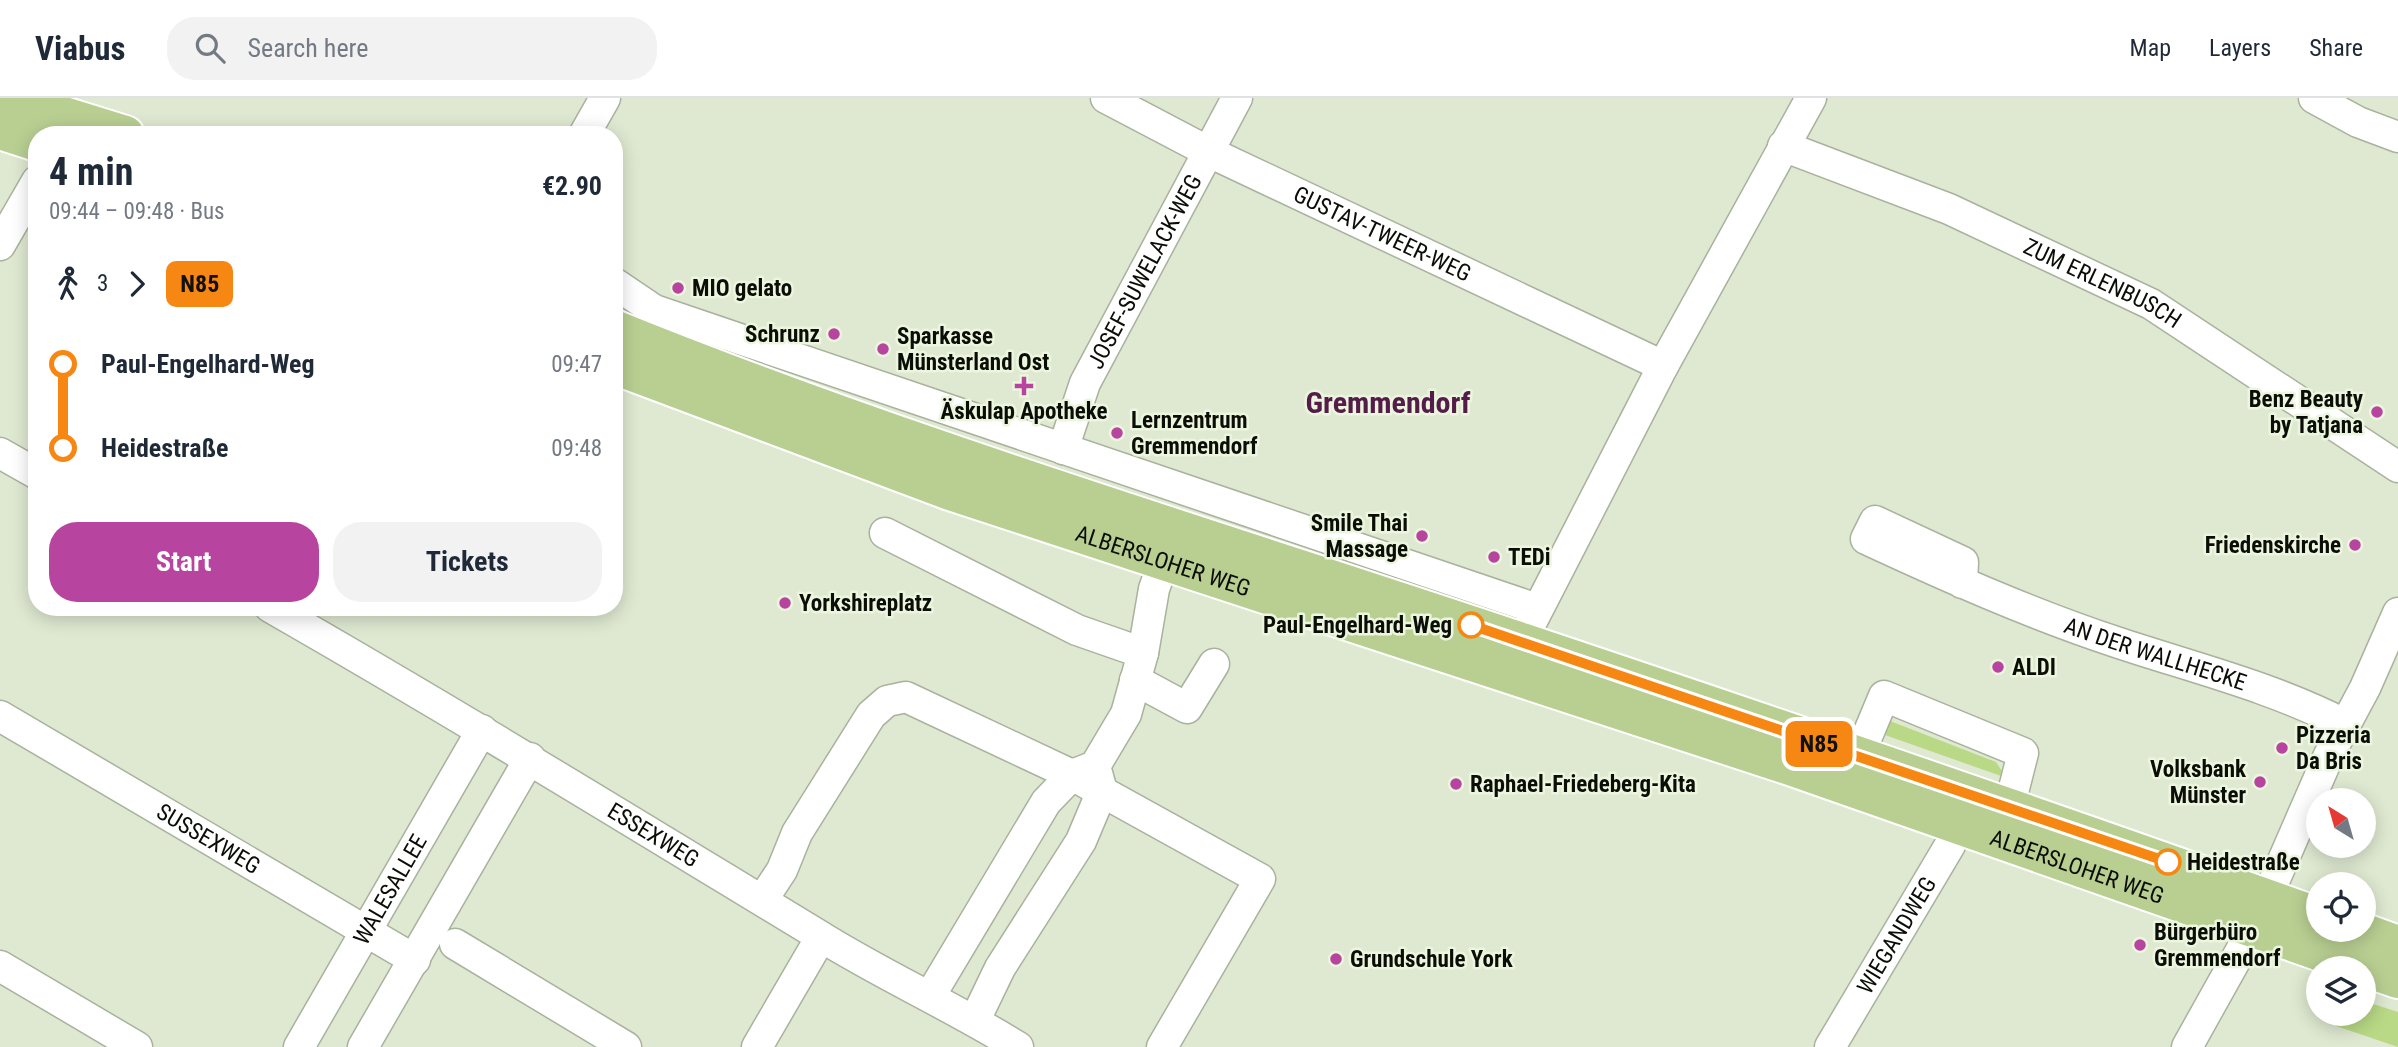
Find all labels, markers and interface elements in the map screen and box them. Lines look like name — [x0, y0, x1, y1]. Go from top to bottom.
search box — [167, 17, 657, 80]
text: Viabus — [35, 29, 125, 68]
icon: search — [191, 29, 229, 67]
text: Search here — [247, 33, 368, 63]
text: Map — [2130, 34, 2171, 62]
text: Layers — [2209, 34, 2271, 62]
text: Share — [2309, 34, 2363, 62]
text: 4 min — [49, 150, 133, 194]
street label: JOSEF-SUWELACK-WEG — [1082, 170, 1208, 373]
text: €2.90 — [542, 171, 602, 201]
street label: GUSTAV-TWEER-WEG — [1289, 181, 1475, 288]
text: 09:44 – 09:48 · Bus — [49, 198, 225, 225]
street label: ZUM ERLENBUSCH — [2019, 233, 2186, 334]
icon: walk — [49, 265, 87, 303]
icon: forward — [118, 265, 156, 303]
text: 3 — [97, 270, 108, 297]
text: N85 — [180, 270, 219, 298]
place label: MIO gelato — [692, 275, 792, 302]
marker: MIO gelato — [670, 280, 686, 296]
place label: Schrunz — [745, 321, 820, 348]
place label: Sparkasse Münsterland Ost — [897, 323, 1049, 376]
marker: Schrunz — [826, 326, 842, 342]
marker: Sparkasse Münsterland Ost — [875, 341, 891, 357]
text: Paul-Engelhard-Weg — [101, 349, 315, 379]
text: 09:47 — [551, 351, 602, 378]
marker: Äskulap Apotheke — [1016, 378, 1032, 394]
district label: Gremmendorf — [1305, 385, 1471, 420]
place label: Benz Beauty by Tatjana — [2249, 386, 2364, 439]
place label: Äskulap Apotheke — [941, 398, 1108, 425]
marker: Benz Beauty by Tatjana — [2369, 404, 2385, 420]
place label: Lernzentrum Gremmendorf — [1131, 407, 1258, 460]
marker: Lernzentrum Gremmendorf — [1109, 425, 1125, 441]
text: Heidestraße — [101, 433, 228, 463]
text: 09:48 — [551, 435, 602, 462]
place label: Smile Thai Massage — [1311, 510, 1408, 563]
street label: ALBERSLOHER WEG — [1072, 520, 1254, 602]
button: Start — [49, 522, 319, 602]
button: Tickets — [333, 522, 602, 602]
marker: Smile Thai Massage — [1414, 528, 1430, 544]
place label: Friedenskirche — [2205, 532, 2341, 559]
marker: Friedenskirche — [2347, 537, 2363, 553]
place label: TEDi — [1508, 544, 1551, 571]
marker: TEDi — [1486, 549, 1502, 565]
place label: Yorkshireplatz — [799, 590, 932, 617]
marker: Yorkshireplatz — [777, 595, 793, 611]
place label: Paul-Engelhard-Weg — [1263, 612, 1452, 639]
marker: Paul-Engelhard-Weg — [1458, 612, 1484, 638]
street label: AN DER WALLHECKE — [2061, 612, 2250, 697]
place label: ALDI — [2012, 654, 2056, 681]
marker: ALDI — [1990, 659, 2006, 675]
line badge: N85 — [1779, 721, 1859, 767]
place label: Pizzeria Da Bris — [2296, 722, 2371, 775]
text: N85 — [1800, 730, 1838, 758]
marker: Pizzeria Da Bris — [2274, 740, 2290, 756]
place label: Volksbank Münster — [2150, 756, 2247, 809]
place label: Raphael-Friedeberg-Kita — [1470, 771, 1696, 798]
marker: Volksbank Münster — [2252, 774, 2268, 790]
marker: Raphael-Friedeberg-Kita — [1448, 776, 1464, 792]
north arrow — [2306, 788, 2376, 858]
map controls — [2306, 788, 2376, 1026]
street label: ESSEXWEG — [603, 797, 704, 873]
street label: SUSSEXWEG — [152, 798, 265, 880]
street label: ALBERSLOHER WEG — [1987, 824, 2167, 910]
street label: WALESALLEE — [348, 830, 433, 950]
marker: Heidestraße — [2155, 849, 2181, 875]
place label: Heidestraße — [2187, 849, 2300, 876]
street label: WIEGANDWEG — [1852, 872, 1942, 999]
button: locate — [2306, 872, 2376, 942]
place label: Bürgerbüro Gremmendorf — [2154, 919, 2281, 972]
marker: Bürgerbüro Gremmendorf — [2132, 937, 2148, 953]
place label: Grundschule York — [1350, 946, 1514, 973]
marker: Grundschule York — [1328, 951, 1344, 967]
button: layers — [2306, 956, 2376, 1026]

